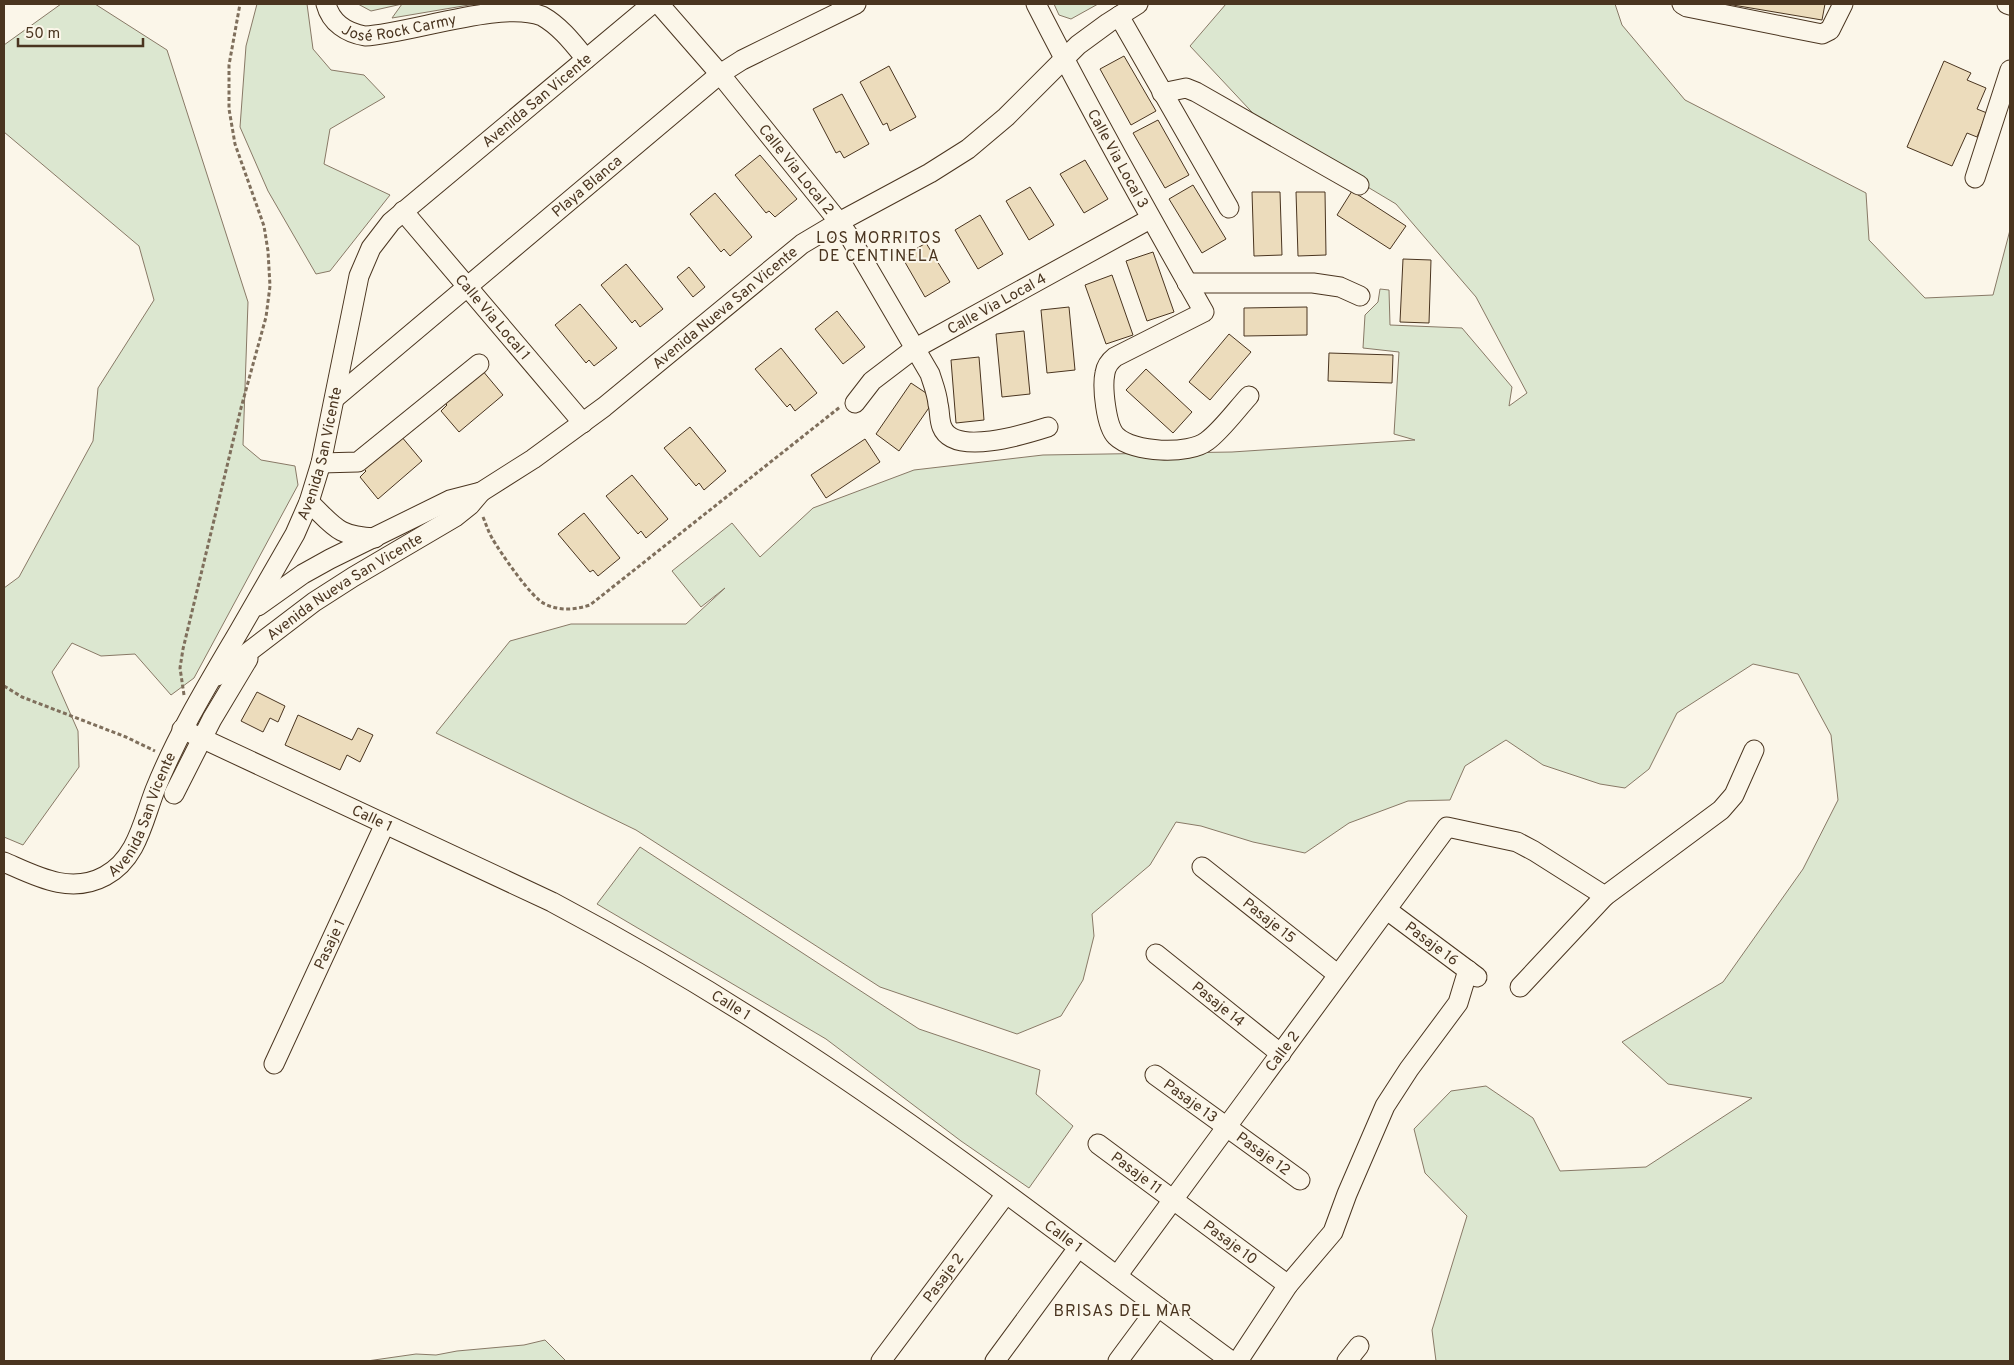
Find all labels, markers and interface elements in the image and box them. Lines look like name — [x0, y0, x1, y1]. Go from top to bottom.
street label: José Rock Carmy — [338, 11, 458, 47]
scale bar — [18, 15, 142, 47]
text: 50 m — [25, 25, 60, 44]
street label: Avenida San Vicente — [479, 50, 596, 153]
street label: Calle Via Local 3 — [1082, 106, 1152, 212]
street label: Calle Via Local 2 — [753, 121, 837, 219]
street label: Playa Blanca — [549, 152, 627, 222]
district label: LOS MORRITOS DE CENTINELA — [816, 229, 942, 267]
street label: Avenida Nueva San Vicente — [649, 243, 802, 374]
street label: Calle Via Local 4 — [944, 270, 1050, 340]
street label: Calle Via Local 1 — [450, 271, 534, 365]
street label: Avenida San Vicente — [294, 385, 347, 524]
street label: Avenida Nueva San Vicente — [264, 530, 427, 646]
street label: Avenida San Vicente — [105, 750, 181, 882]
street label: Calle 1 — [348, 802, 395, 837]
street label: Pasaje 15 — [1238, 895, 1299, 948]
street label: Pasaje 1 — [311, 917, 351, 973]
street label: Pasaje 16 — [1400, 918, 1462, 971]
street label: Pasaje 14 — [1187, 978, 1248, 1032]
street label: Calle 1 — [707, 987, 753, 1026]
street label: Calle 2 — [1262, 1028, 1305, 1076]
street label: Pasaje 13 — [1159, 1076, 1221, 1128]
street label: Pasaje 12 — [1232, 1129, 1294, 1181]
street label: Pasaje 11 — [1106, 1149, 1165, 1199]
street label: Calle 1 — [1040, 1217, 1085, 1258]
street label: Pasaje 10 — [1199, 1217, 1261, 1270]
street label: Pasaje 2 — [920, 1250, 969, 1307]
district label: BRISAS DEL MAR — [1053, 1302, 1193, 1322]

